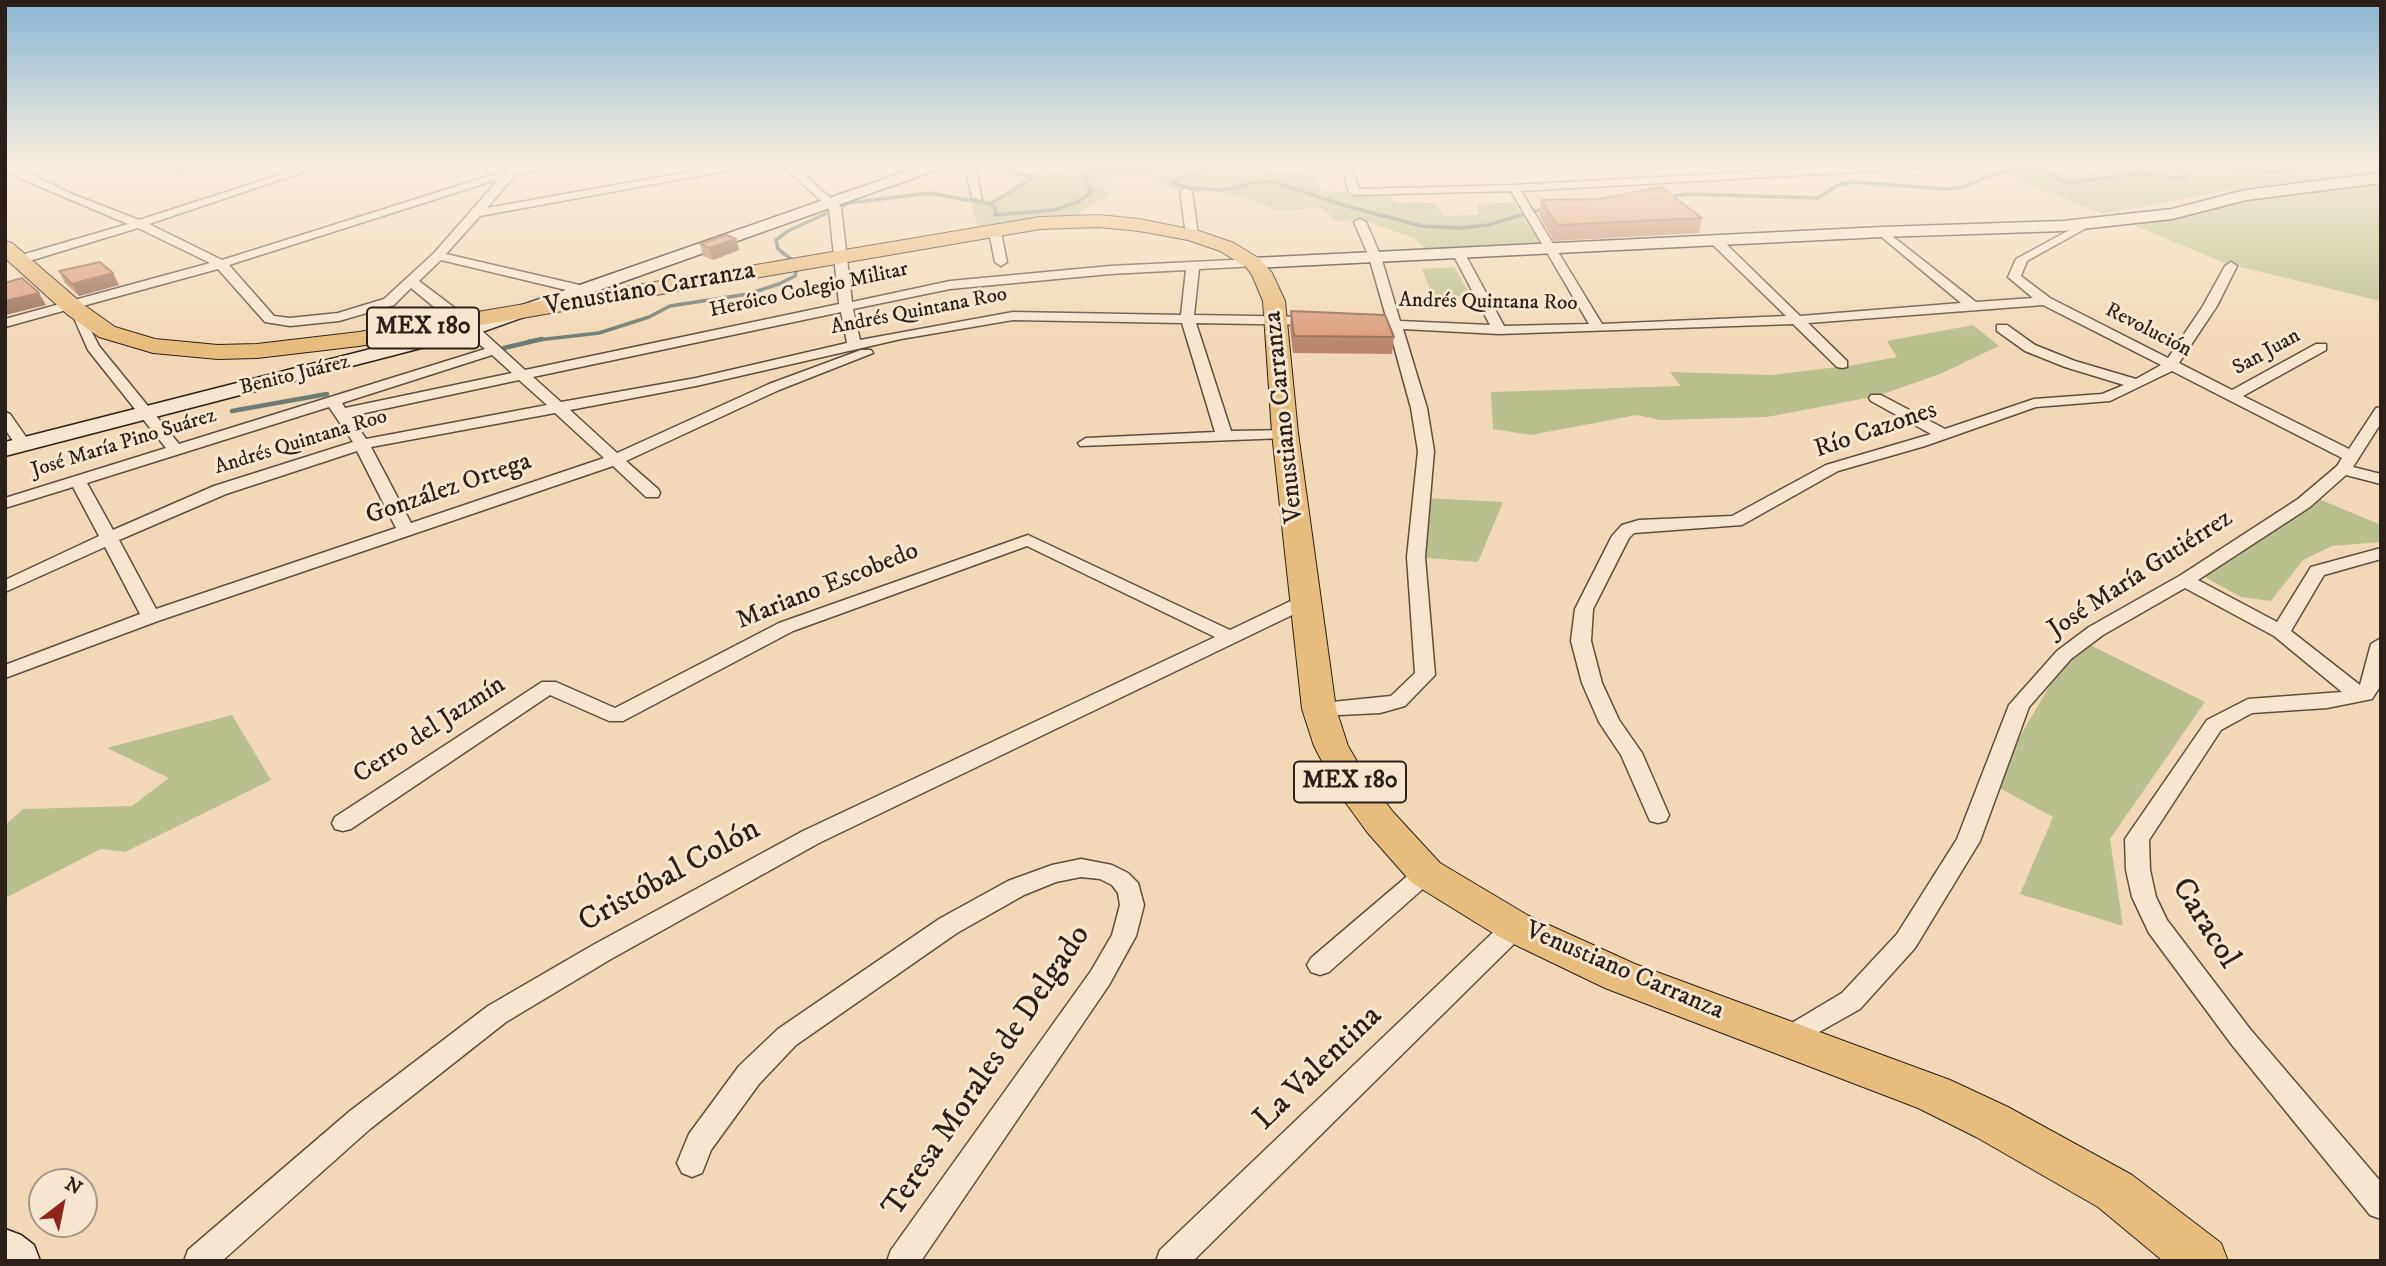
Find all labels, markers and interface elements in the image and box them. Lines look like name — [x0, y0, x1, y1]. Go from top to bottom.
street label: Venustiano Carranza — [542, 256, 758, 324]
street label: Heróico Colegio Militar — [707, 258, 911, 324]
street label: Andrés Quintana Roo — [829, 283, 1009, 341]
street label: Andrés Quintana Roo — [1398, 289, 1578, 317]
street label: Revolución — [2100, 298, 2196, 364]
road number: MEX 180 — [367, 307, 479, 348]
street label: Venustiano Carranza — [1258, 309, 1312, 525]
street label: San Juan — [2229, 324, 2305, 382]
street label: Benito Juárez — [237, 350, 353, 402]
street label: Río Cazones — [1811, 396, 1941, 466]
street label: José María Pino Suárez — [28, 404, 220, 484]
street label: Andrés Quintana Roo — [212, 405, 390, 481]
street label: González Ortega — [362, 447, 536, 533]
street label: José María Gutiérrez — [2043, 504, 2239, 646]
street label: Mariano Escobedo — [732, 536, 924, 638]
street label: Cerro del Jazmín — [348, 670, 512, 792]
road number: MEX 180 — [1294, 762, 1406, 802]
street label: Cristóbal Colón — [573, 811, 767, 943]
street label: Caracol — [2161, 872, 2247, 976]
street label: Venustiano Carranza — [1520, 916, 1728, 1028]
street label: Teresa Morales de Delgado — [876, 919, 1100, 1225]
street label: La Valentina — [1247, 998, 1391, 1140]
north arrow — [28, 1168, 98, 1238]
text: N — [61, 1173, 86, 1200]

